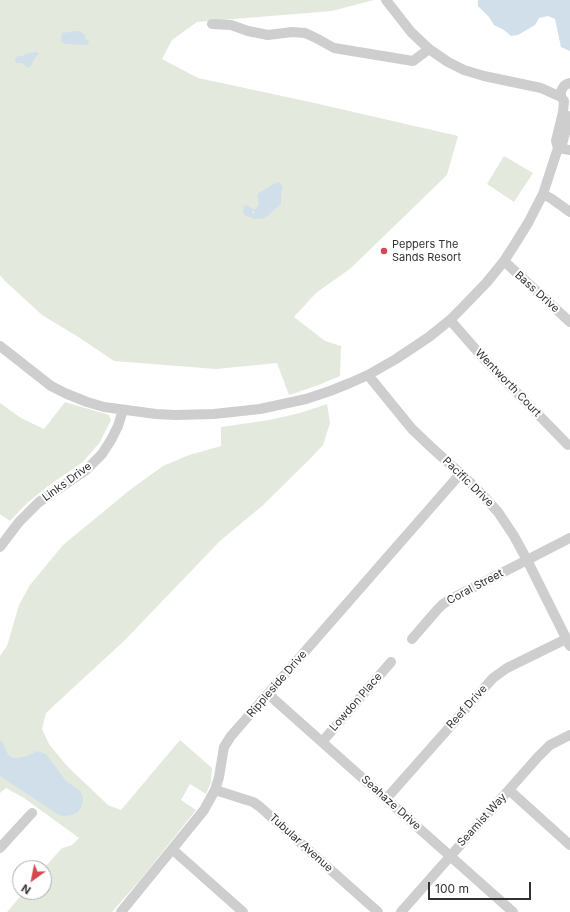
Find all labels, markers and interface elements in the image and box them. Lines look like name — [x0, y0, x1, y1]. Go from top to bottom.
place label: Peppers The Sands Resort — [392, 238, 461, 264]
marker: Peppers The Sands Resort — [379, 246, 389, 256]
street label: Bass Drive — [512, 269, 562, 315]
street label: Wentworth Court — [472, 346, 544, 420]
street label: Pacific Drive — [440, 454, 496, 510]
street label: Links Drive — [40, 460, 94, 504]
street label: Coral Street — [445, 567, 505, 607]
street label: Rippleside Drive — [244, 648, 310, 720]
street label: Lowdon Place — [327, 670, 385, 734]
street label: Reef Drive — [444, 682, 490, 732]
street label: Seahaze Drive — [359, 773, 423, 833]
street label: Seamist Way — [455, 791, 509, 849]
street label: Tubular Avenue — [267, 811, 335, 875]
north arrow — [12, 860, 52, 900]
scale bar — [430, 874, 533, 900]
text: N — [19, 881, 33, 897]
text: 100 m — [435, 881, 469, 896]

